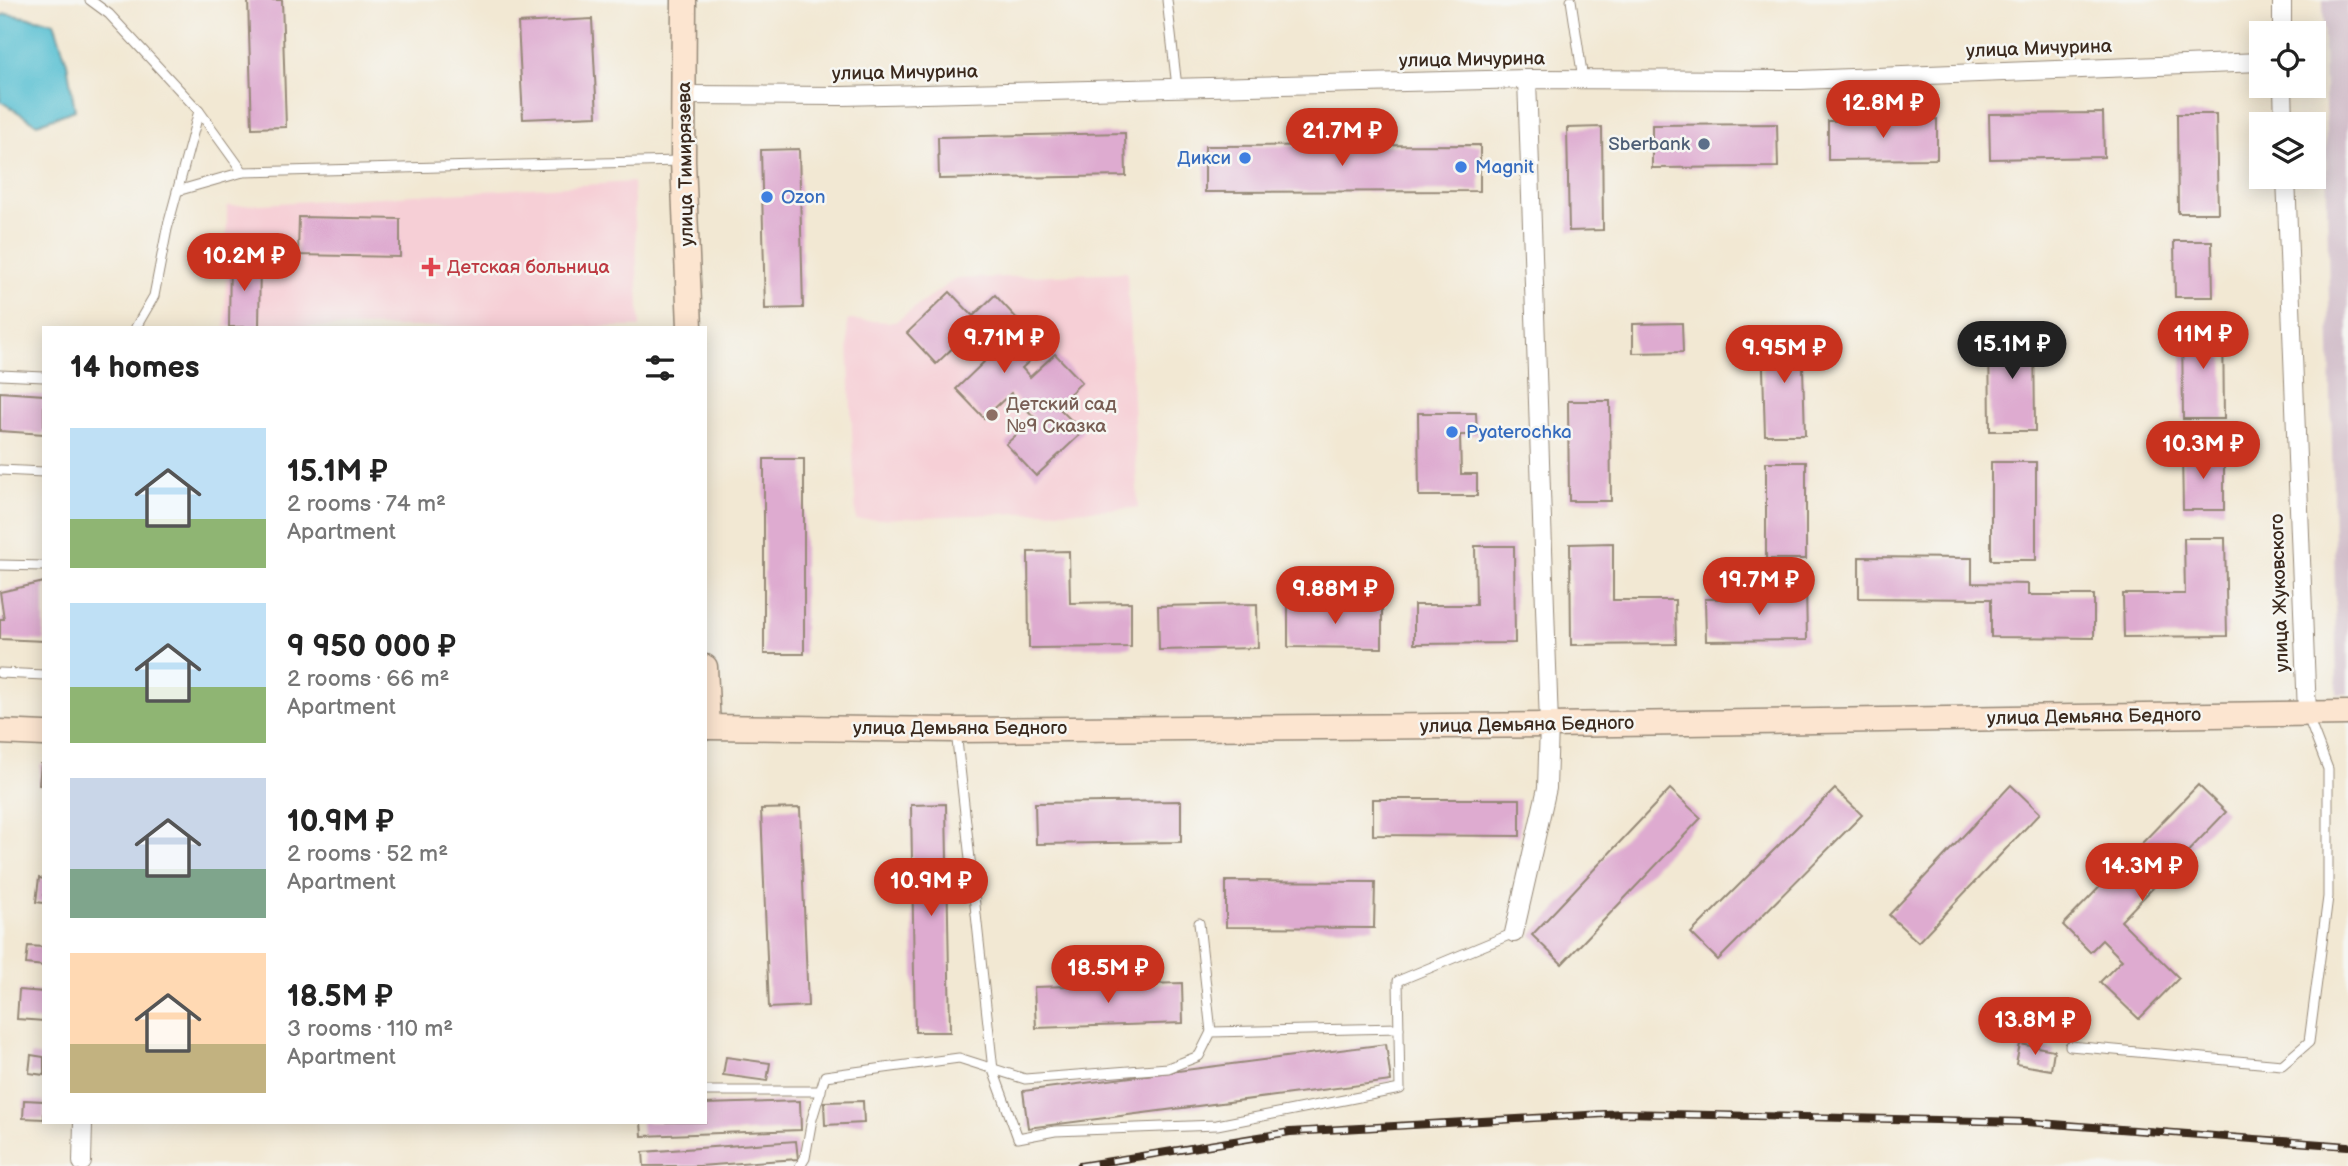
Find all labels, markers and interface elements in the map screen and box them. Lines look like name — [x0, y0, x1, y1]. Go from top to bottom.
map controls — [2249, 21, 2326, 189]
button: locate — [2249, 21, 2326, 98]
street label: улица Мичурина — [1966, 35, 2112, 63]
street label: улица Мичурина — [1399, 47, 1545, 73]
street label: улица Мичурина — [832, 60, 978, 86]
pin: 12.8M ₽ — [1818, 80, 1948, 140]
street label: улица Тимирязева — [673, 81, 699, 247]
text: 12.8M ₽ — [1842, 89, 1924, 117]
pin: 21.7M ₽ — [1277, 108, 1407, 168]
button: layers — [2249, 112, 2326, 189]
text: 21.7M ₽ — [1302, 117, 1382, 145]
place label: Sberbank — [1608, 133, 1691, 156]
marker: Sberbank — [1696, 136, 1712, 152]
place label: Дикси — [1177, 147, 1231, 170]
marker: Дикси — [1237, 150, 1253, 166]
place label: Magnit — [1475, 156, 1534, 179]
marker: Magnit — [1453, 159, 1469, 175]
place label: Ozon — [781, 186, 826, 209]
marker: Ozon — [759, 189, 775, 205]
pin: 10.2M ₽ — [179, 233, 309, 293]
text: 10.2M ₽ — [203, 242, 285, 270]
place label: Детская больница — [447, 256, 610, 279]
marker: Детская больница — [421, 257, 441, 277]
pin: 11M ₽ — [2154, 312, 2252, 371]
pin: 9.71M ₽ — [939, 316, 1069, 375]
text: 11M ₽ — [2174, 320, 2232, 348]
pin: 15.1M ₽ — [1947, 322, 2077, 381]
text: 9.71M ₽ — [964, 324, 1044, 352]
pin: 9.95M ₽ — [1719, 326, 1849, 385]
text: 15.1M ₽ — [1973, 330, 2051, 358]
text: 9.95M ₽ — [1742, 334, 1826, 362]
icon: filters — [641, 349, 679, 387]
text: 14 homes — [70, 350, 199, 386]
place label: Детский сад №9 Сказка — [1006, 393, 1117, 438]
marker: Детский сад №9 Сказка — [984, 407, 1000, 423]
place label: Pyaterochka — [1466, 421, 1572, 444]
pin: 10.3M ₽ — [2138, 421, 2268, 481]
marker: Pyaterochka — [1444, 424, 1460, 440]
text: 10.3M ₽ — [2162, 430, 2244, 458]
text: 15.1M ₽ — [287, 454, 388, 490]
icon: home — [126, 456, 210, 540]
text: 2 rooms · 74 m² — [287, 490, 446, 518]
street label: улица Жуковского — [2266, 513, 2294, 673]
text: Apartment — [287, 518, 396, 546]
pin: 19.7M ₽ — [1694, 558, 1824, 617]
pin: 9.88M ₽ — [1270, 566, 1400, 626]
text: 19.7M ₽ — [1719, 566, 1799, 594]
text: 9.88M ₽ — [1292, 575, 1378, 603]
text: 9 950 000 ₽ — [287, 629, 456, 665]
icon: home — [126, 631, 210, 715]
text: 2 rooms · 66 m² — [287, 665, 449, 693]
text: Apartment — [287, 693, 396, 721]
street label: улица Демьяна Бедного — [1987, 704, 2201, 730]
street label: улица Демьяна Бедного — [1420, 712, 1634, 738]
street label: улица Демьяна Бедного — [853, 717, 1067, 740]
text: 10.9M ₽ — [287, 804, 394, 840]
icon: home — [126, 806, 210, 890]
text: 2 rooms · 52 m² — [287, 840, 448, 868]
pin: 14.3M ₽ — [2077, 844, 2207, 903]
text: 14.3M ₽ — [2101, 852, 2183, 880]
pin: 10.9M ₽ — [866, 858, 996, 918]
text: 10.9M ₽ — [890, 867, 972, 895]
text: Apartment — [287, 868, 396, 896]
pin: 18.5M ₽ — [1043, 946, 1173, 1005]
text: 18.5M ₽ — [1067, 954, 1149, 982]
text: 18.5M ₽ — [287, 979, 393, 1015]
icon: home — [126, 981, 210, 1065]
pin: 13.8M ₽ — [1970, 998, 2100, 1057]
text: 13.8M ₽ — [1994, 1006, 2076, 1034]
text: 3 rooms · 110 m² — [287, 1015, 453, 1043]
text: Apartment — [287, 1043, 396, 1071]

